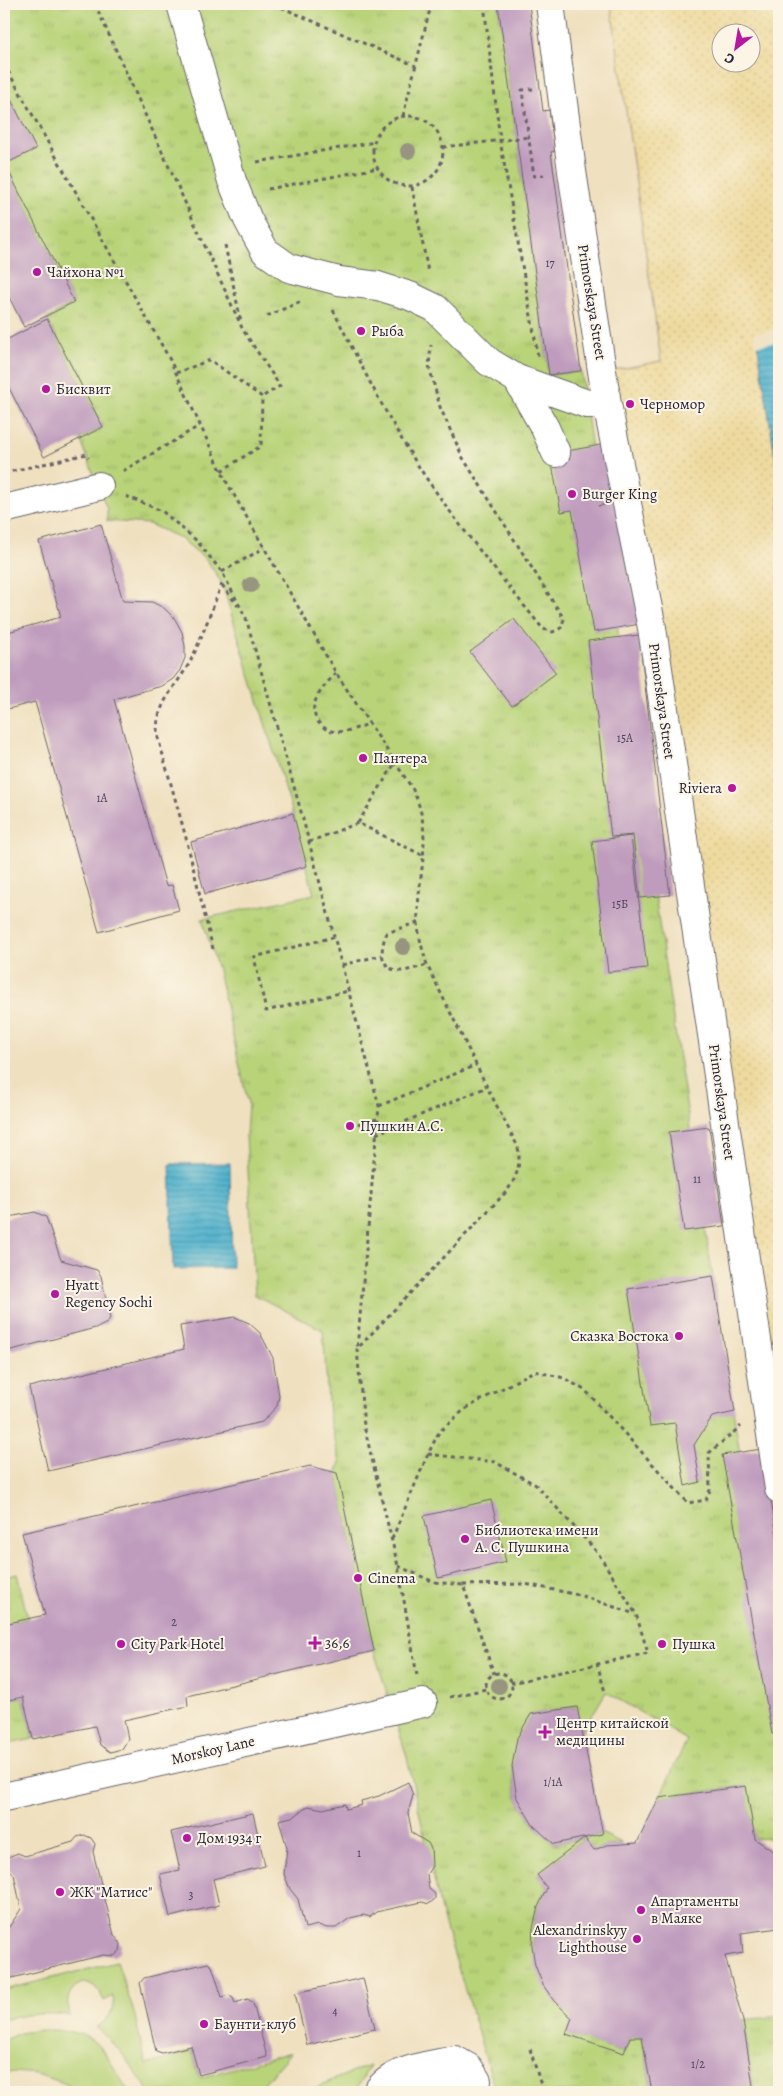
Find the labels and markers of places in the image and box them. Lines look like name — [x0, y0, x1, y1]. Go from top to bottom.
place label: Чайхона №1 — [47, 262, 124, 282]
marker: Чайхона №1 — [31, 266, 43, 278]
place label: Рыба — [371, 321, 404, 341]
marker: Рыба — [355, 325, 367, 337]
place label: Бисквит — [56, 379, 111, 399]
marker: Бисквит — [40, 383, 52, 395]
place label: Черномор — [640, 394, 705, 414]
marker: Черномор — [624, 398, 636, 410]
place label: Burger King — [582, 484, 658, 504]
marker: Burger King — [566, 488, 578, 500]
place label: Пантера — [373, 748, 427, 768]
marker: Пантера — [357, 752, 369, 764]
place label: Riviera — [679, 778, 722, 798]
marker: Riviera — [726, 782, 738, 794]
place label: Пушкин А.С. — [360, 1116, 444, 1136]
marker: Пушкин А.С. — [344, 1120, 356, 1132]
place label: Hyatt Regency Sochi — [65, 1275, 152, 1312]
marker: Hyatt Regency Sochi — [49, 1288, 61, 1300]
place label: Сказка Востока — [570, 1326, 669, 1346]
marker: Сказка Востока — [673, 1330, 685, 1342]
place label: Библиотека имени А. С. Пушкина — [474, 1520, 599, 1557]
marker: Библиотека имени А. С. Пушкина — [459, 1533, 471, 1545]
place label: Cinema — [368, 1568, 416, 1588]
marker: Cinema — [352, 1572, 364, 1584]
place label: 36,6 — [325, 1633, 350, 1653]
place label: City Park Hotel — [131, 1634, 224, 1654]
place label: Пушка — [672, 1634, 716, 1654]
marker: 36,6 — [309, 1637, 321, 1649]
marker: City Park Hotel — [115, 1638, 127, 1650]
marker: Пушка — [656, 1638, 668, 1650]
place label: Центр китайской медицины — [556, 1713, 669, 1750]
marker: Центр китайской медицины — [538, 1725, 552, 1739]
place label: Дом 1934 г — [197, 1828, 262, 1848]
marker: Дом 1934 г — [181, 1832, 193, 1844]
place label: ЖК "Матисс" — [70, 1882, 153, 1902]
marker: ЖК "Матисс" — [54, 1886, 66, 1898]
place label: Апартаменты в Маяке — [650, 1891, 739, 1928]
marker: Апартаменты в Маяке — [635, 1904, 647, 1916]
place label: Alexandrinskyy Lighthouse — [532, 1920, 627, 1957]
marker: Alexandrinskyy Lighthouse — [631, 1933, 643, 1945]
place label: Баунти-клуб — [214, 2014, 296, 2034]
marker: Баунти-клуб — [198, 2018, 210, 2030]

